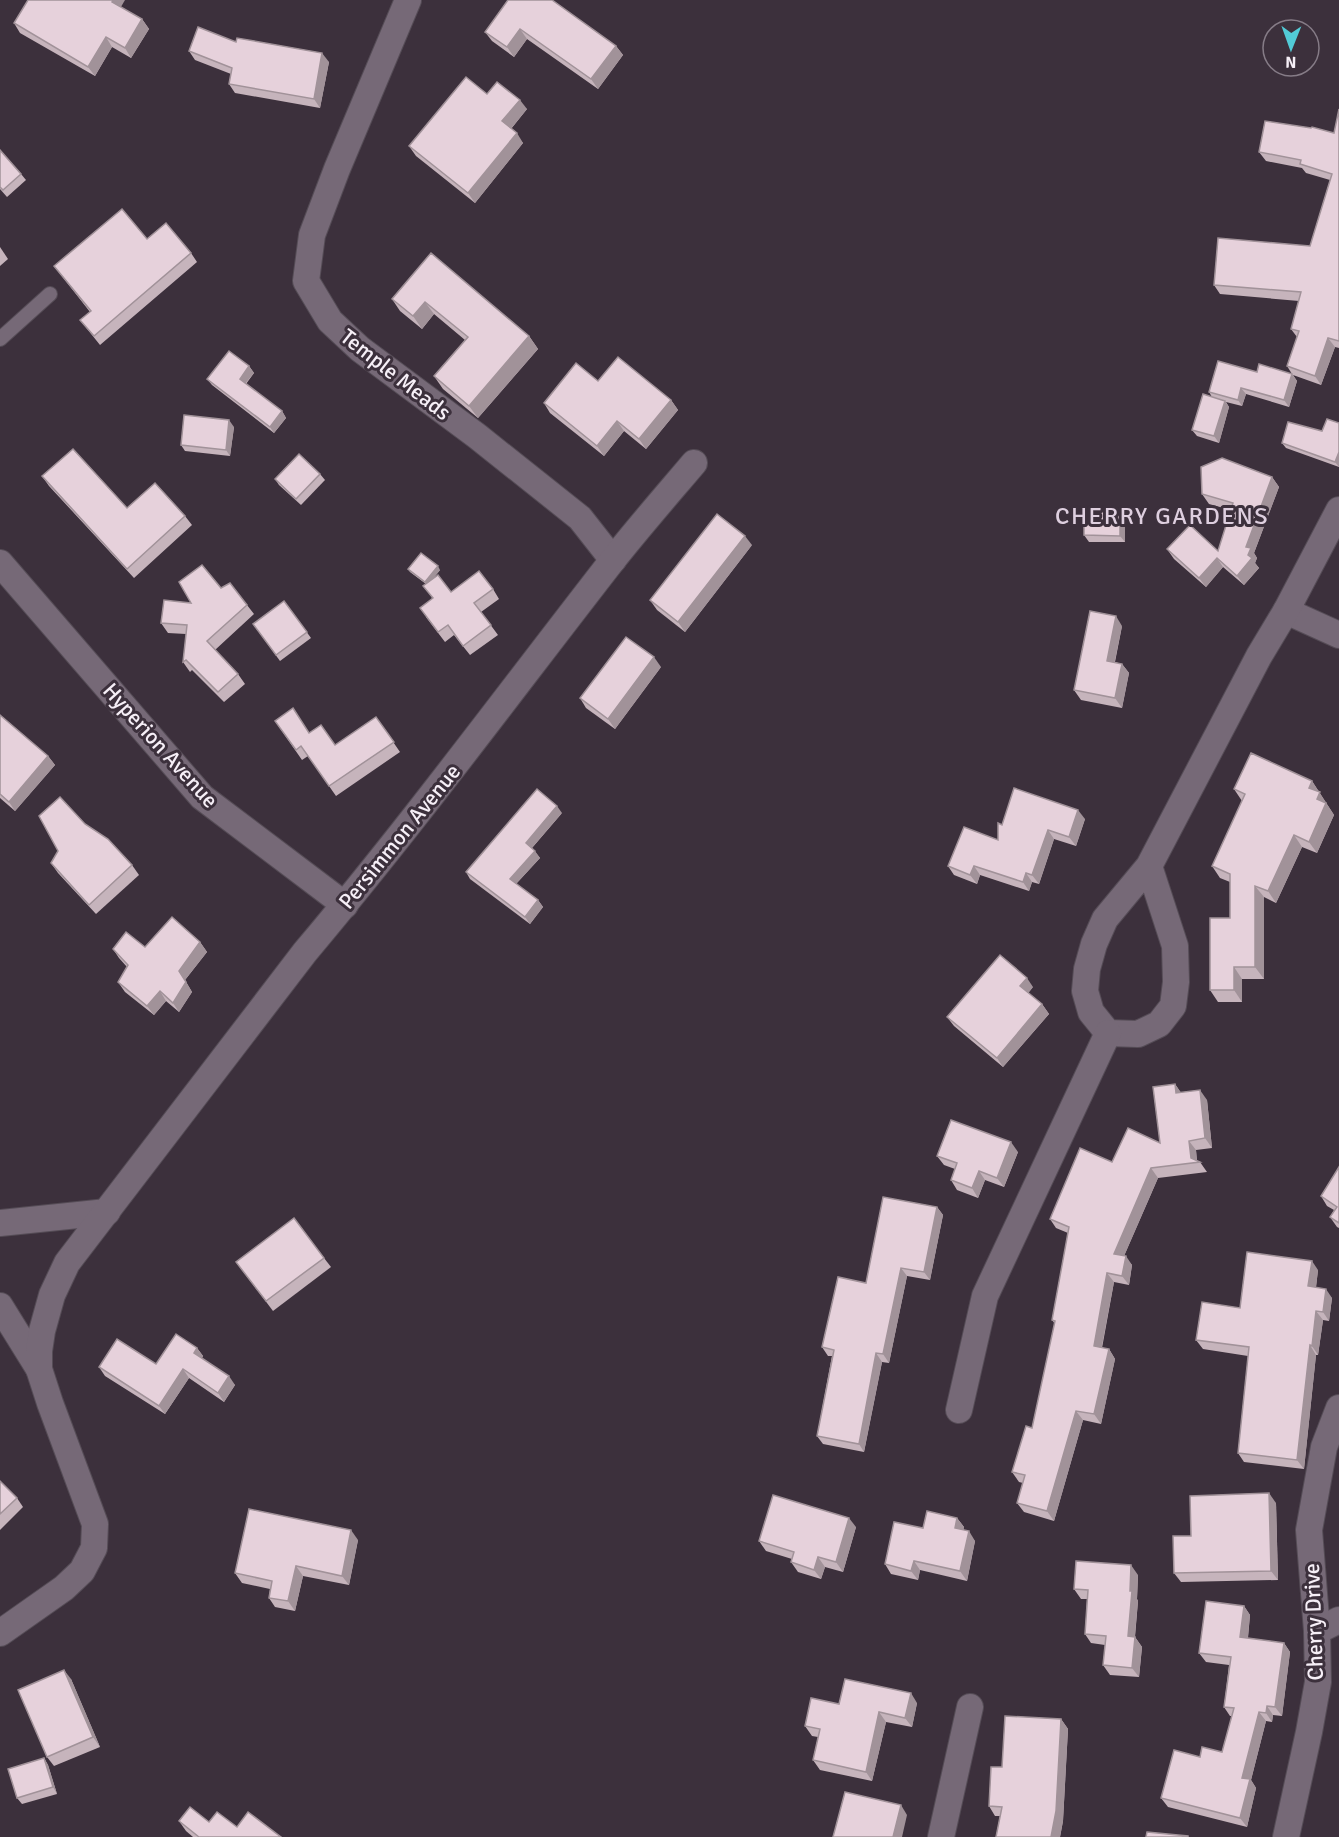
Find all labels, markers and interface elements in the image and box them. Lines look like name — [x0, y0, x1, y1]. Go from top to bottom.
north arrow — [1261, 18, 1321, 78]
text: N — [1285, 52, 1296, 72]
street label: Temple Meads — [335, 323, 456, 426]
district label: CHERRY GARDENS — [1055, 501, 1269, 531]
street label: Hyperion Avenue — [97, 677, 224, 814]
street label: Persimmon Avenue — [333, 758, 466, 914]
street label: Cherry Drive — [1298, 1563, 1329, 1681]

